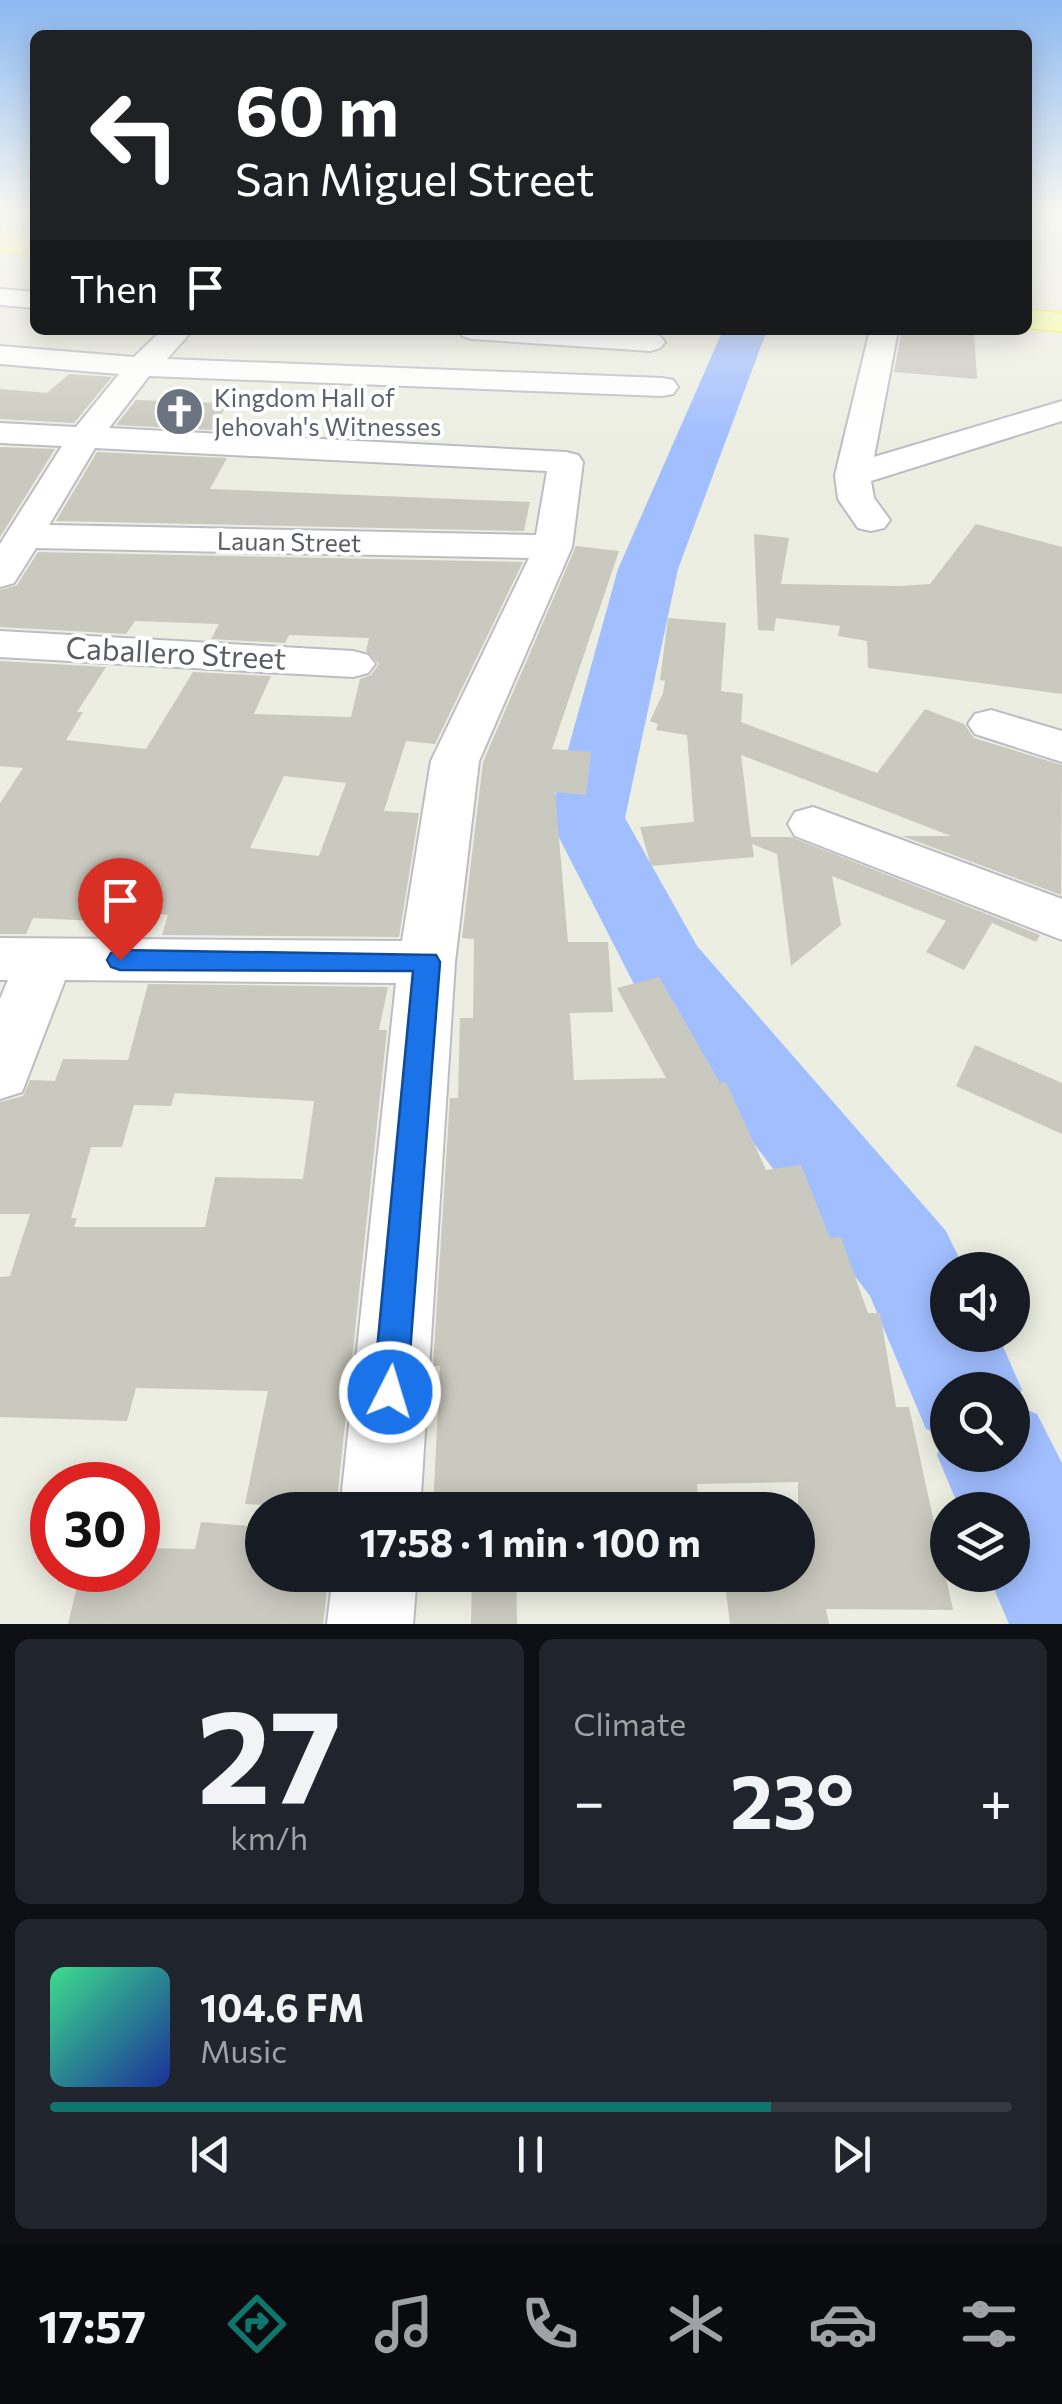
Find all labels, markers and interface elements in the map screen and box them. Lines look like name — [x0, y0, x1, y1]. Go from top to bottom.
text: 60 m — [235, 65, 399, 150]
icon: left — [70, 70, 200, 200]
text: San Miguel Street — [235, 150, 594, 205]
icon: arrive — [178, 260, 233, 315]
text: Then — [70, 264, 158, 311]
place label: Kingdom Hall of Jehovah's Witnesses — [214, 382, 441, 441]
church icon: Kingdom Hall of Jehovah's Witnesses — [153, 386, 205, 438]
street label: Lauan Street — [217, 525, 361, 557]
street label: Caballero Street — [65, 627, 287, 676]
pin — [78, 858, 163, 961]
icon: arrive — [93, 873, 148, 928]
map controls — [930, 1252, 1030, 1592]
button: sound — [930, 1252, 1030, 1352]
position arrow — [338, 1340, 442, 1444]
button: search — [930, 1372, 1030, 1472]
speed limit sign: 30 — [30, 1462, 160, 1592]
button: layers — [930, 1492, 1030, 1592]
text: 17:58 · 1 min · 100 m — [359, 1518, 701, 1565]
text: 27 — [197, 1672, 342, 1831]
text: Climate — [574, 1703, 686, 1743]
text: 23° — [730, 1753, 854, 1844]
text: − — [574, 1766, 605, 1833]
text: + — [980, 1766, 1012, 1833]
text: km/h — [230, 1817, 308, 1857]
text: 104.6 FM — [200, 1983, 364, 2030]
text: Music — [200, 2030, 287, 2070]
icon: previous — [183, 2127, 238, 2182]
icon: pause — [503, 2127, 558, 2182]
icon: next — [824, 2127, 879, 2182]
icon: directions — [222, 2289, 292, 2359]
icon: music — [369, 2289, 439, 2359]
icon: phone — [515, 2289, 585, 2359]
icon: climate — [661, 2289, 731, 2359]
icon: car — [808, 2289, 878, 2359]
icon: filters — [954, 2289, 1024, 2359]
text: 17:57 — [38, 2297, 146, 2352]

